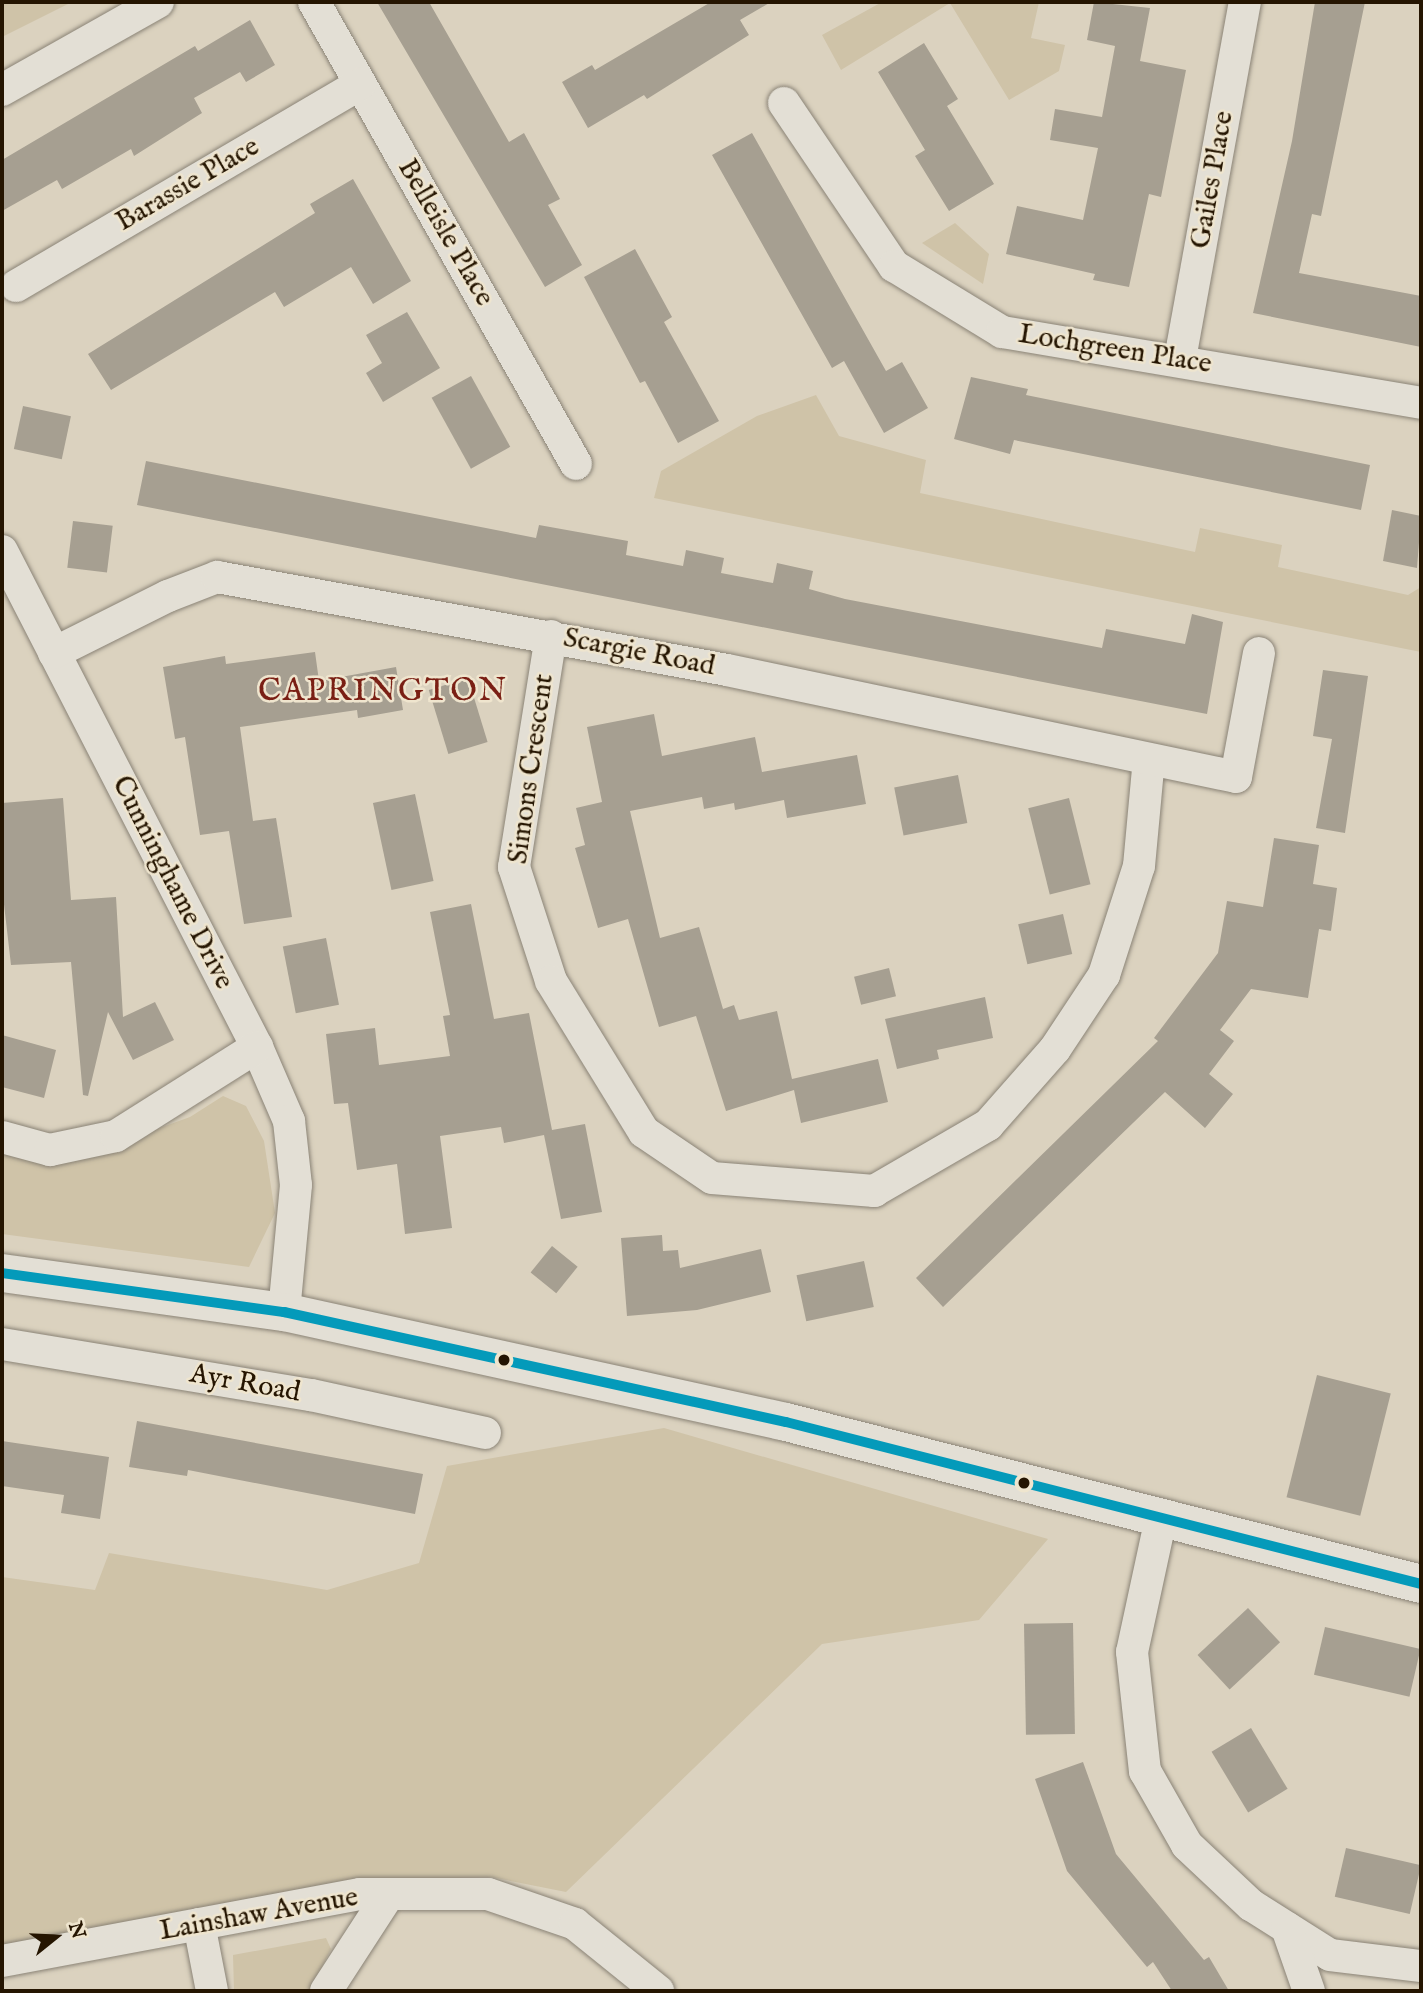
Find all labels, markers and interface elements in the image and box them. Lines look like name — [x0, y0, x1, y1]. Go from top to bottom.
street label: Gailes Place — [1184, 109, 1242, 251]
street label: Barassie Place — [110, 130, 266, 240]
street label: Belleisle Place — [389, 154, 501, 312]
street label: Lochgreen Place — [1016, 318, 1214, 382]
street label: Scargie Road — [560, 622, 718, 684]
street label: Simons Crescent — [502, 672, 562, 866]
district label: CAPRINGTON — [259, 673, 507, 711]
street label: Cunninghame Drive — [104, 771, 240, 995]
unlabelled marker — [497, 1353, 511, 1367]
street label: Ayr Road — [187, 1358, 303, 1410]
unlabelled marker — [1017, 1476, 1031, 1490]
street label: Lainshaw Avenue — [157, 1881, 361, 1949]
north arrow — [21, 1902, 91, 1972]
text: N — [62, 1919, 90, 1942]

